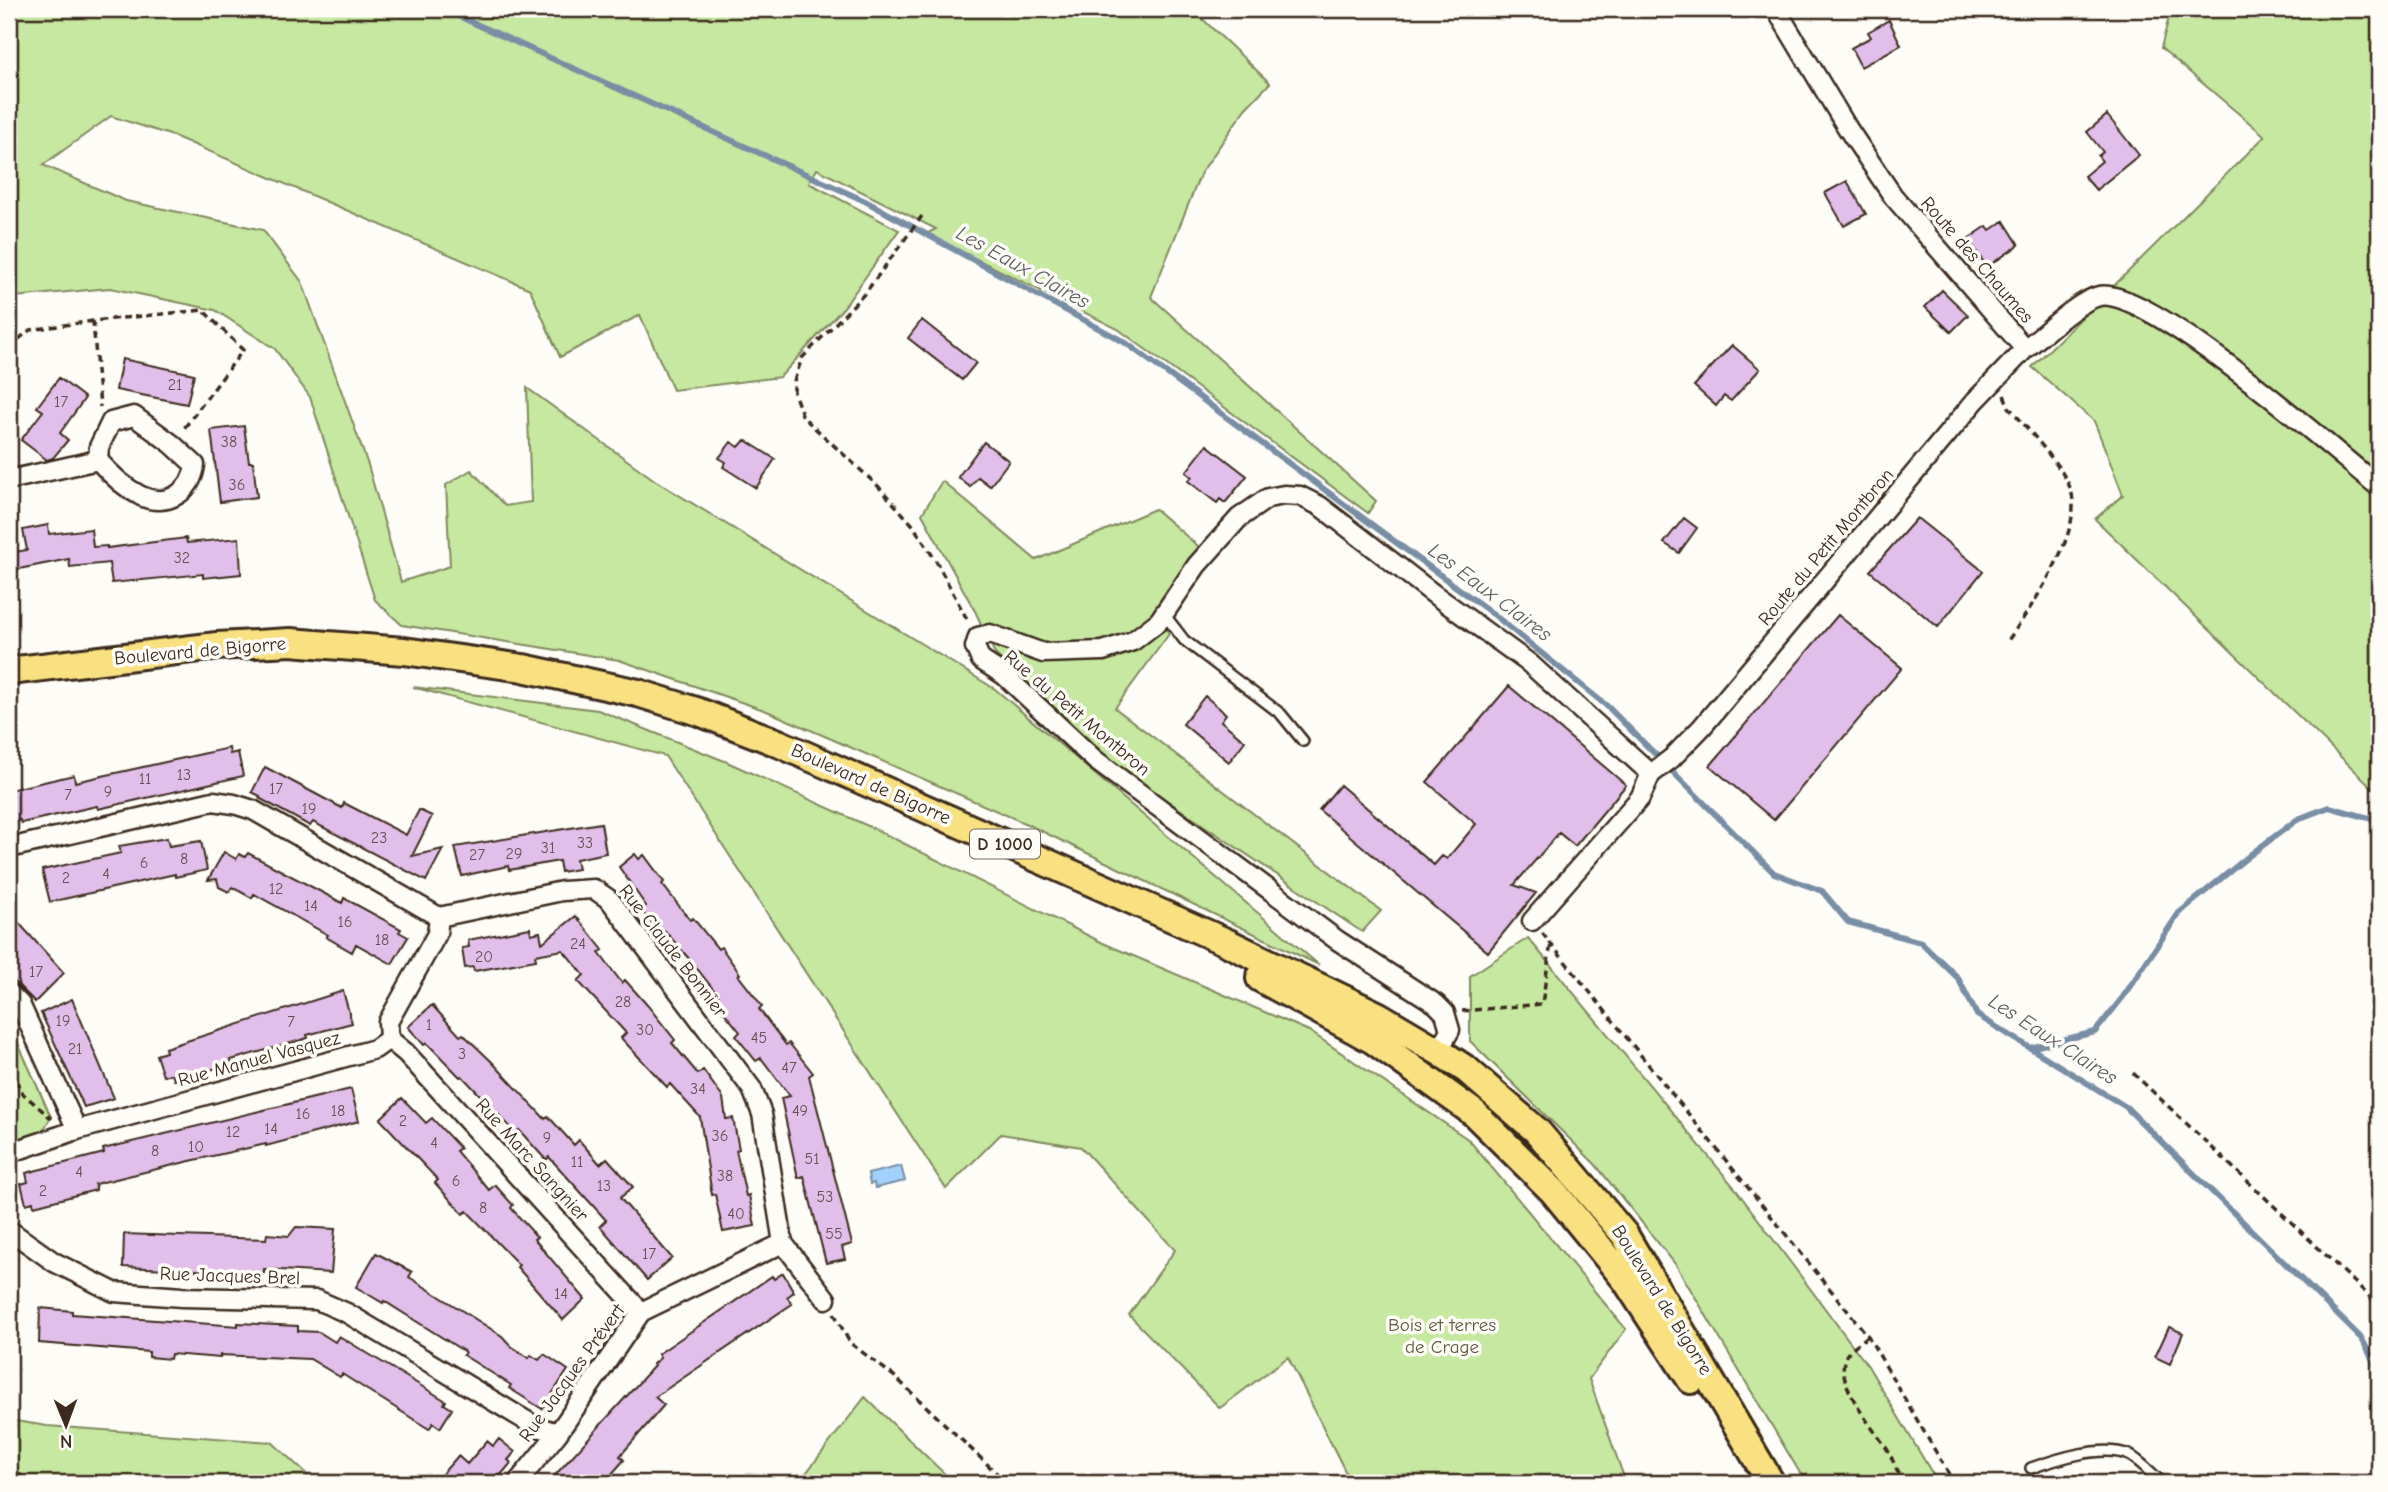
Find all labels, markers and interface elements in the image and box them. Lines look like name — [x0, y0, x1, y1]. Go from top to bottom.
street label: Route des Chaumes — [1916, 192, 2038, 328]
water label: Les Eaux Claires — [952, 221, 1094, 314]
house number: 21 — [168, 376, 182, 394]
house number: 17 — [54, 393, 68, 411]
house number: 38 — [221, 433, 237, 451]
street label: Route du Petit Montbron — [1754, 464, 1898, 630]
house number: 36 — [229, 476, 245, 494]
water label: Les Eaux Claires — [1424, 538, 1557, 646]
house number: 32 — [174, 549, 190, 567]
street label: Boulevard de Bigorre — [113, 633, 287, 669]
street label: Rue du Petit Montbron — [1000, 646, 1154, 780]
street label: Boulevard de Bigorre — [788, 739, 954, 829]
house number: 13 — [177, 766, 191, 784]
house number: 11 — [139, 770, 151, 788]
house number: 17 — [269, 780, 283, 798]
house number: 9 — [104, 783, 112, 801]
house number: 7 — [64, 786, 72, 804]
house number: 19 — [302, 800, 316, 818]
house number: 23 — [371, 829, 387, 847]
road number: D 1000 — [970, 830, 1040, 858]
house number: 33 — [577, 834, 593, 852]
house number: 31 — [541, 839, 555, 857]
house number: 29 — [506, 845, 522, 863]
house number: 27 — [469, 846, 485, 864]
house number: 8 — [180, 850, 188, 868]
house number: 6 — [140, 854, 148, 872]
house number: 4 — [102, 865, 110, 883]
house number: 2 — [62, 869, 70, 887]
house number: 12 — [269, 880, 283, 898]
street label: Rue Claude Bonnier — [614, 880, 732, 1022]
house number: 14 — [304, 897, 318, 915]
house number: 16 — [337, 913, 353, 931]
house number: 18 — [375, 931, 389, 949]
house number: 24 — [570, 935, 586, 953]
house number: 20 — [475, 948, 493, 966]
house number: 17 — [29, 963, 43, 981]
water label: Les Eaux Claires — [1984, 989, 2122, 1090]
house number: 28 — [615, 993, 631, 1011]
house number: 19 — [56, 1012, 70, 1030]
house number: 7 — [287, 1013, 295, 1031]
house number: 1 — [426, 1016, 432, 1034]
house number: 30 — [636, 1021, 654, 1039]
street label: Rue Manuel Vasquez — [176, 1027, 342, 1091]
house number: 45 — [751, 1029, 767, 1047]
house number: 21 — [68, 1040, 82, 1058]
house number: 3 — [458, 1045, 466, 1063]
house number: 47 — [781, 1059, 797, 1077]
house number: 34 — [690, 1080, 706, 1098]
street label: Rue Marc Sangnier — [471, 1094, 593, 1226]
house number: 18 — [331, 1102, 345, 1120]
house number: 49 — [792, 1102, 808, 1120]
house number: 16 — [295, 1105, 311, 1123]
house number: 2 — [399, 1112, 407, 1130]
house number: 14 — [264, 1120, 278, 1138]
house number: 12 — [226, 1123, 240, 1141]
house number: 36 — [712, 1127, 728, 1145]
house number: 9 — [543, 1129, 551, 1147]
house number: 4 — [430, 1134, 438, 1152]
house number: 10 — [188, 1138, 204, 1156]
house number: 8 — [151, 1142, 159, 1160]
house number: 51 — [804, 1150, 820, 1168]
house number: 11 — [571, 1153, 583, 1171]
house number: 4 — [75, 1163, 83, 1181]
house number: 38 — [717, 1167, 733, 1185]
house number: 6 — [452, 1172, 460, 1190]
house number: 13 — [597, 1177, 611, 1195]
house number: 2 — [39, 1182, 47, 1200]
house number: 53 — [817, 1188, 833, 1206]
house number: 8 — [479, 1199, 487, 1217]
house number: 40 — [727, 1205, 745, 1223]
street label: Boulevard de Bigorre — [1607, 1221, 1717, 1379]
house number: 55 — [825, 1225, 843, 1243]
house number: 17 — [642, 1245, 656, 1263]
street label: Rue Jacques Brel — [159, 1263, 301, 1289]
house number: 14 — [554, 1285, 568, 1303]
street label: Rue Jacques Prévert — [515, 1299, 630, 1446]
park label: Bois et terres de Crage — [1388, 1314, 1496, 1358]
north arrow — [32, 1390, 102, 1460]
text: N — [60, 1430, 73, 1452]

